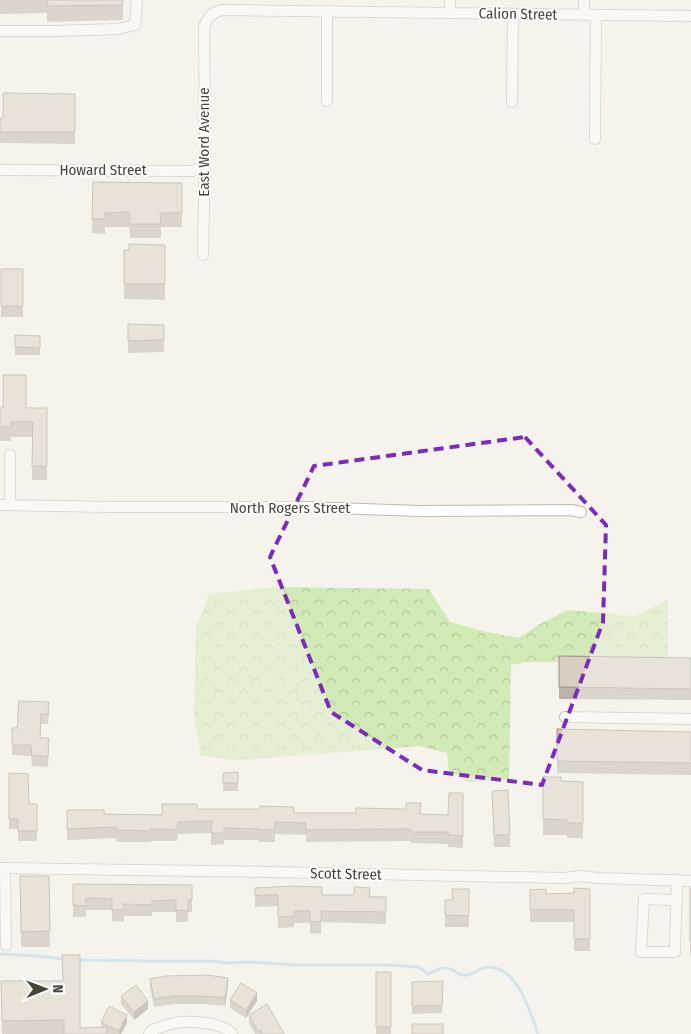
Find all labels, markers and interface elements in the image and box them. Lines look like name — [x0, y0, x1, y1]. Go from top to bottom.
street label: Calion Street — [479, 4, 558, 24]
street label: East Word Avenue — [195, 87, 213, 197]
street label: Howard Street — [59, 161, 147, 179]
street label: North Rogers Street — [230, 499, 350, 517]
street label: Scott Street — [310, 864, 382, 884]
north arrow — [20, 964, 70, 1014]
text: N — [49, 984, 66, 993]

